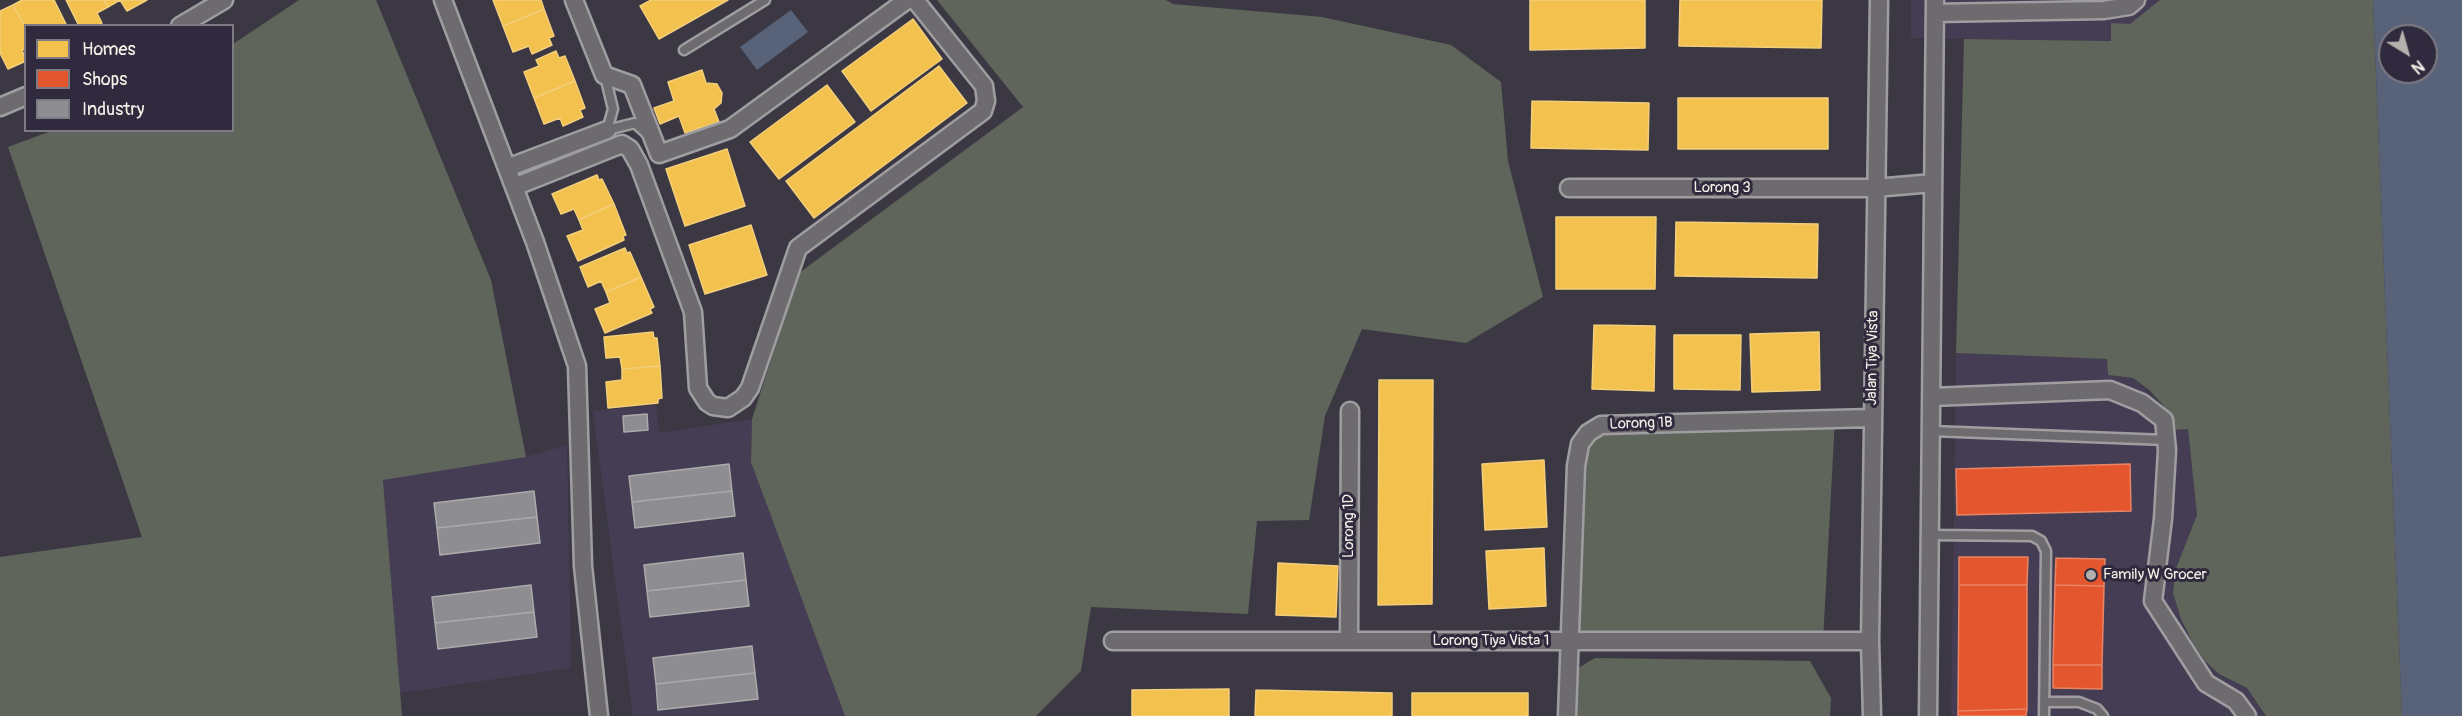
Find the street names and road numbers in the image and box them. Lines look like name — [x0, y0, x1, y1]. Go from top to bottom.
street label: Lorong 3 — [1693, 179, 1751, 197]
street label: Jalan Tiya Vista — [1863, 310, 1883, 406]
street label: Lorong 1B — [1609, 414, 1673, 434]
street label: Lorong 1D — [1340, 494, 1358, 558]
street label: Lorong Tiya Vista 1 — [1433, 632, 1549, 650]

